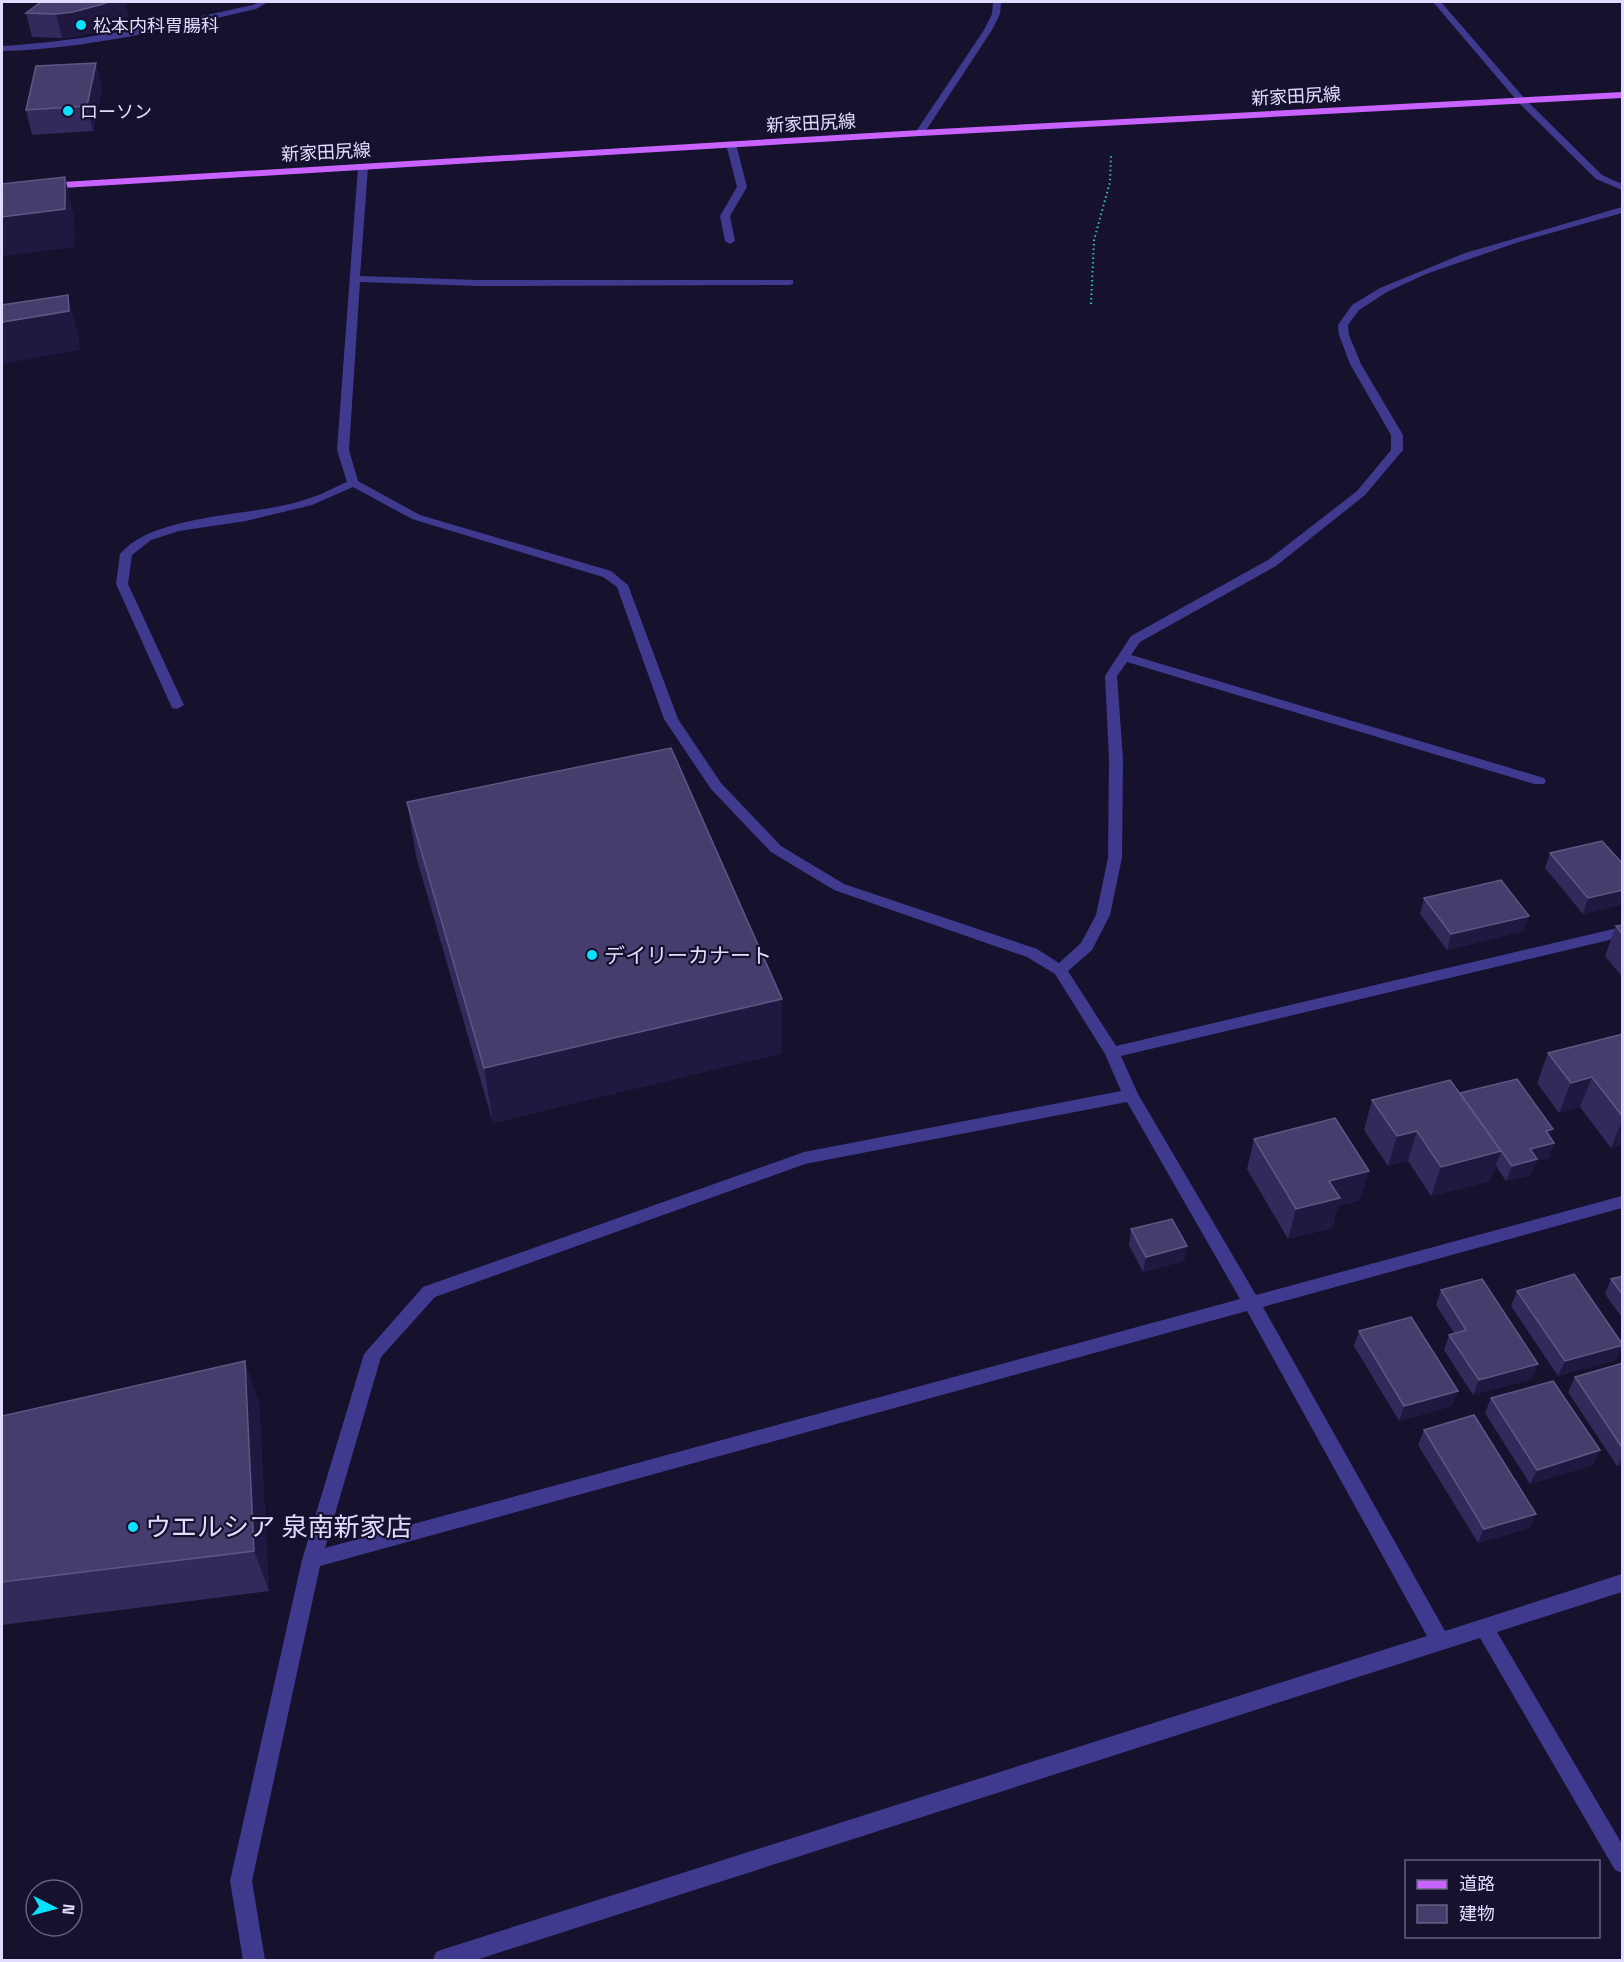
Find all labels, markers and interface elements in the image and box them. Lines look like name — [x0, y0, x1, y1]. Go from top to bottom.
place label: 松本内科胃腸科 — [93, 14, 219, 37]
marker: 松本内科胃腸科 — [74, 18, 88, 32]
street label: 新家田尻線 — [1250, 82, 1342, 110]
place label: ローソン — [80, 100, 152, 123]
marker: ローソン — [61, 104, 75, 118]
street label: 新家田尻線 — [765, 109, 857, 137]
street label: 新家田尻線 — [280, 138, 372, 166]
place label: デイリーカナート — [604, 942, 772, 969]
marker: デイリーカナート — [585, 948, 599, 962]
place label: ウエルシア 泉南新家店 — [145, 1510, 412, 1544]
marker: ウエルシア 泉南新家店 — [126, 1520, 140, 1534]
legend — [1405, 1860, 1600, 1938]
text: 道路 — [1459, 1872, 1495, 1895]
north arrow — [24, 1878, 84, 1938]
text: 建物 — [1459, 1902, 1495, 1925]
text: N — [57, 1903, 79, 1916]

